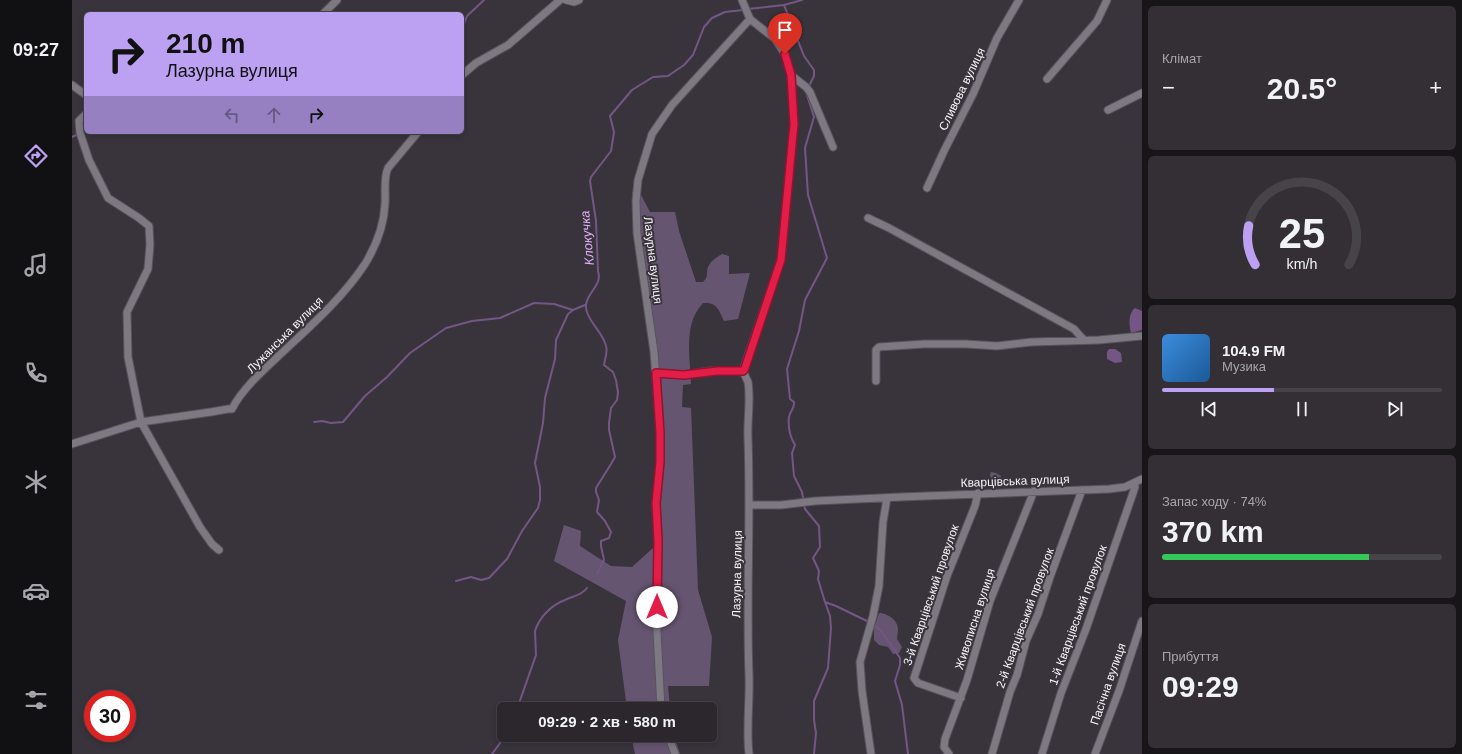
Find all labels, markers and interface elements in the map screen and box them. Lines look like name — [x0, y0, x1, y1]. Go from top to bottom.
pin — [768, 13, 802, 54]
icon: arrive — [774, 19, 796, 41]
icon: right — [100, 28, 152, 80]
text: 210 m — [166, 28, 245, 59]
text: 09:27 — [13, 40, 59, 60]
street label: Сливова вулиця — [936, 45, 988, 133]
text: Клімат — [1162, 51, 1202, 66]
text: Лазурна вулиця — [166, 61, 298, 81]
text: 20.5° — [1267, 72, 1337, 105]
text: − — [1162, 75, 1175, 100]
text: + — [1429, 75, 1442, 100]
icon: left — [221, 104, 243, 126]
icon: ahead — [263, 104, 285, 126]
icon: right — [305, 104, 327, 126]
icon: directions — [22, 142, 50, 170]
water label: Клокучка — [577, 210, 597, 266]
text: 25 — [1279, 210, 1325, 257]
street label: Лазурна вулиця — [641, 216, 665, 304]
icon: music — [22, 251, 50, 279]
text: km/h — [1287, 256, 1318, 272]
street label: Лужанська вулиця — [244, 294, 326, 376]
text: 104.9 FM — [1222, 342, 1285, 359]
icon: phone — [22, 359, 50, 387]
text: Музика — [1222, 359, 1266, 374]
icon: previous — [1198, 398, 1220, 420]
icon: pause — [1291, 398, 1313, 420]
icon: next — [1384, 398, 1406, 420]
icon: climate — [22, 468, 50, 496]
street label: Кварцівська вулиця — [960, 472, 1070, 490]
text: Запас ходу · 74% — [1162, 494, 1266, 509]
text: 370 km — [1162, 515, 1264, 548]
street label: 3-й Кварцівський провулок — [900, 522, 962, 667]
street label: Лазурна вулиця — [729, 530, 745, 618]
street label: 1-й Кварцівський провулок — [1046, 542, 1110, 687]
street label: 2-й Кварцівський провулок — [993, 545, 1057, 690]
street label: Живописна вулиця — [952, 567, 998, 671]
icon: car — [22, 577, 50, 605]
position arrow — [636, 586, 678, 628]
street label: Пасічна вулиця — [1087, 641, 1129, 727]
text: Прибуття — [1162, 649, 1218, 664]
text: 09:29 — [1162, 670, 1239, 703]
icon: filters — [22, 686, 50, 714]
speed limit sign: 30 — [84, 690, 136, 742]
text: 09:29 · 2 хв · 580 m — [538, 713, 676, 730]

